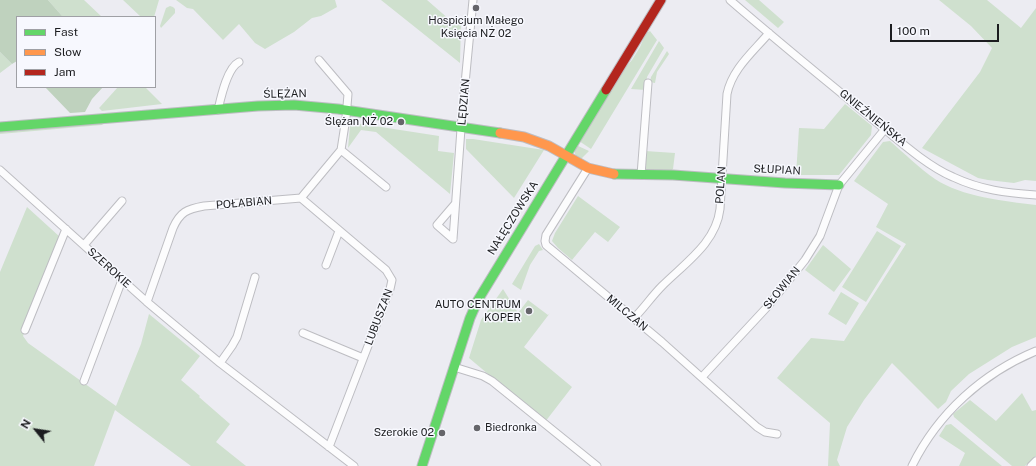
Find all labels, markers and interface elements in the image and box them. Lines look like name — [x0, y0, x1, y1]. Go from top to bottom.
marker: Hospicjum Małego Księcia NŻ 02 — [471, 3, 481, 13]
place label: Hospicjum Małego Księcia NŻ 02 — [428, 14, 524, 40]
legend — [16, 16, 156, 88]
scale bar — [892, 16, 1001, 42]
text: 100 m — [897, 24, 930, 38]
text: Fast — [54, 25, 78, 39]
text: Slow — [54, 45, 81, 59]
text: Jam — [54, 65, 76, 79]
street label: LĘDZIAN — [455, 78, 473, 126]
street label: ŚLĘŻAN — [263, 87, 307, 101]
street label: GNIEŹNIEŃSKA — [837, 87, 909, 149]
place label: Ślężan NŻ 02 — [325, 115, 393, 129]
marker: Ślężan NŻ 02 — [396, 117, 406, 127]
street label: SŁUPIAN — [753, 162, 801, 178]
street label: POLAN — [713, 166, 729, 204]
street label: NAŁĘCZOWSKA — [485, 179, 541, 257]
street label: POŁABIAN — [215, 194, 273, 212]
street label: SZEROKIE — [84, 245, 134, 291]
street label: SŁOWIAN — [761, 264, 803, 312]
street label: LUBUSZAN — [362, 287, 396, 347]
street label: MILCZAN — [604, 292, 650, 334]
place label: AUTO CENTRUM KOPER — [435, 298, 521, 324]
marker: AUTO CENTRUM KOPER — [524, 306, 534, 316]
north arrow — [16, 410, 56, 450]
text: N — [18, 417, 33, 431]
place label: Biedronka — [485, 421, 537, 435]
marker: Biedronka — [472, 423, 482, 433]
place label: Szerokie 02 — [374, 426, 434, 440]
marker: Szerokie 02 — [437, 428, 447, 438]

